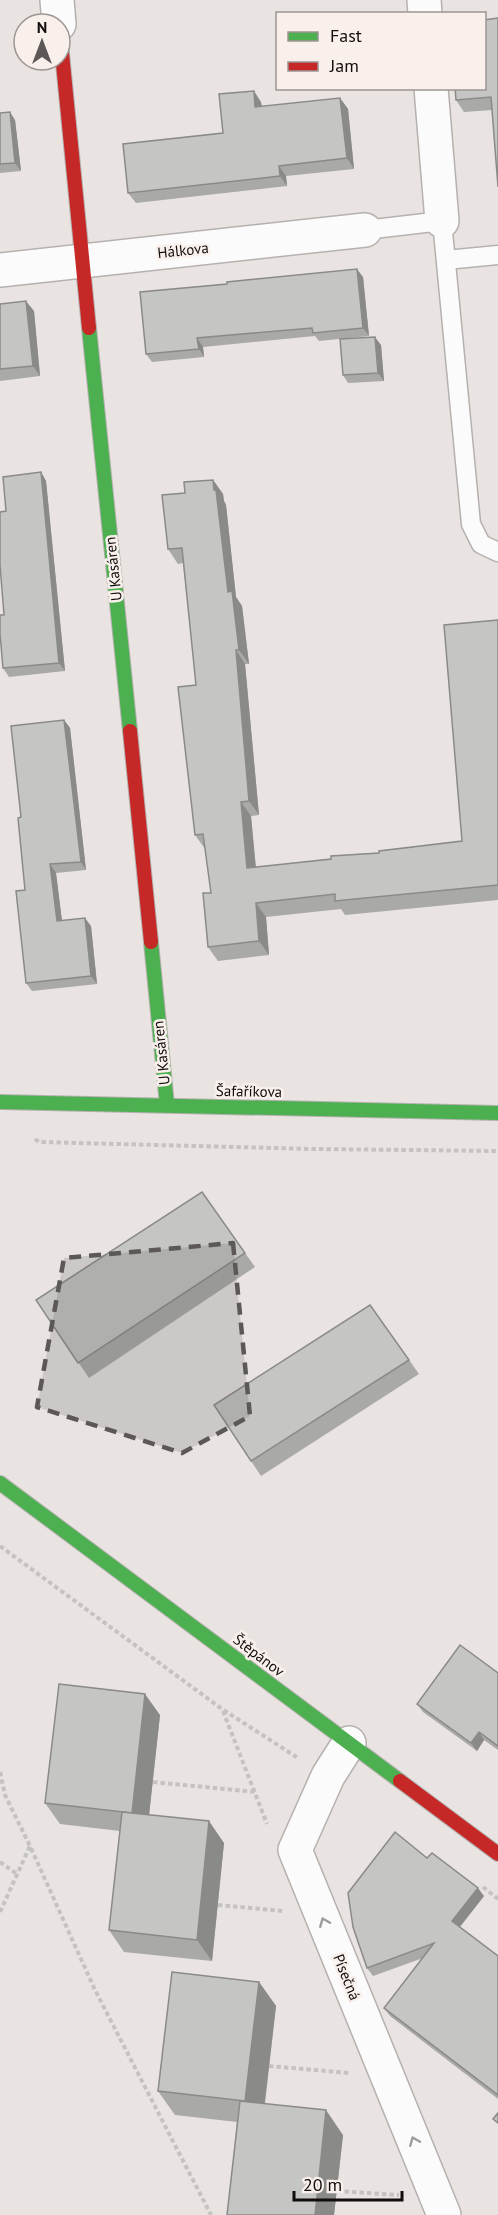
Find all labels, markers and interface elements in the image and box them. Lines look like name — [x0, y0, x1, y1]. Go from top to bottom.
north arrow — [12, 12, 72, 72]
legend — [276, 12, 486, 90]
text: N — [37, 17, 47, 37]
text: Fast — [330, 24, 362, 47]
text: Jam — [329, 54, 359, 77]
street label: Hálkova — [156, 238, 210, 262]
street label: U Kasáren — [100, 536, 126, 602]
street label: U Kasáren — [148, 1020, 174, 1086]
street label: Šafaříkova — [216, 1081, 282, 1101]
street label: Štěpánov — [230, 1630, 289, 1681]
one-way arrow — [319, 1917, 331, 1928]
street label: Písečná — [329, 1951, 365, 2003]
one-way arrow — [409, 2137, 421, 2148]
scale bar — [294, 2164, 402, 2202]
text: 20 m — [303, 2173, 342, 2196]

